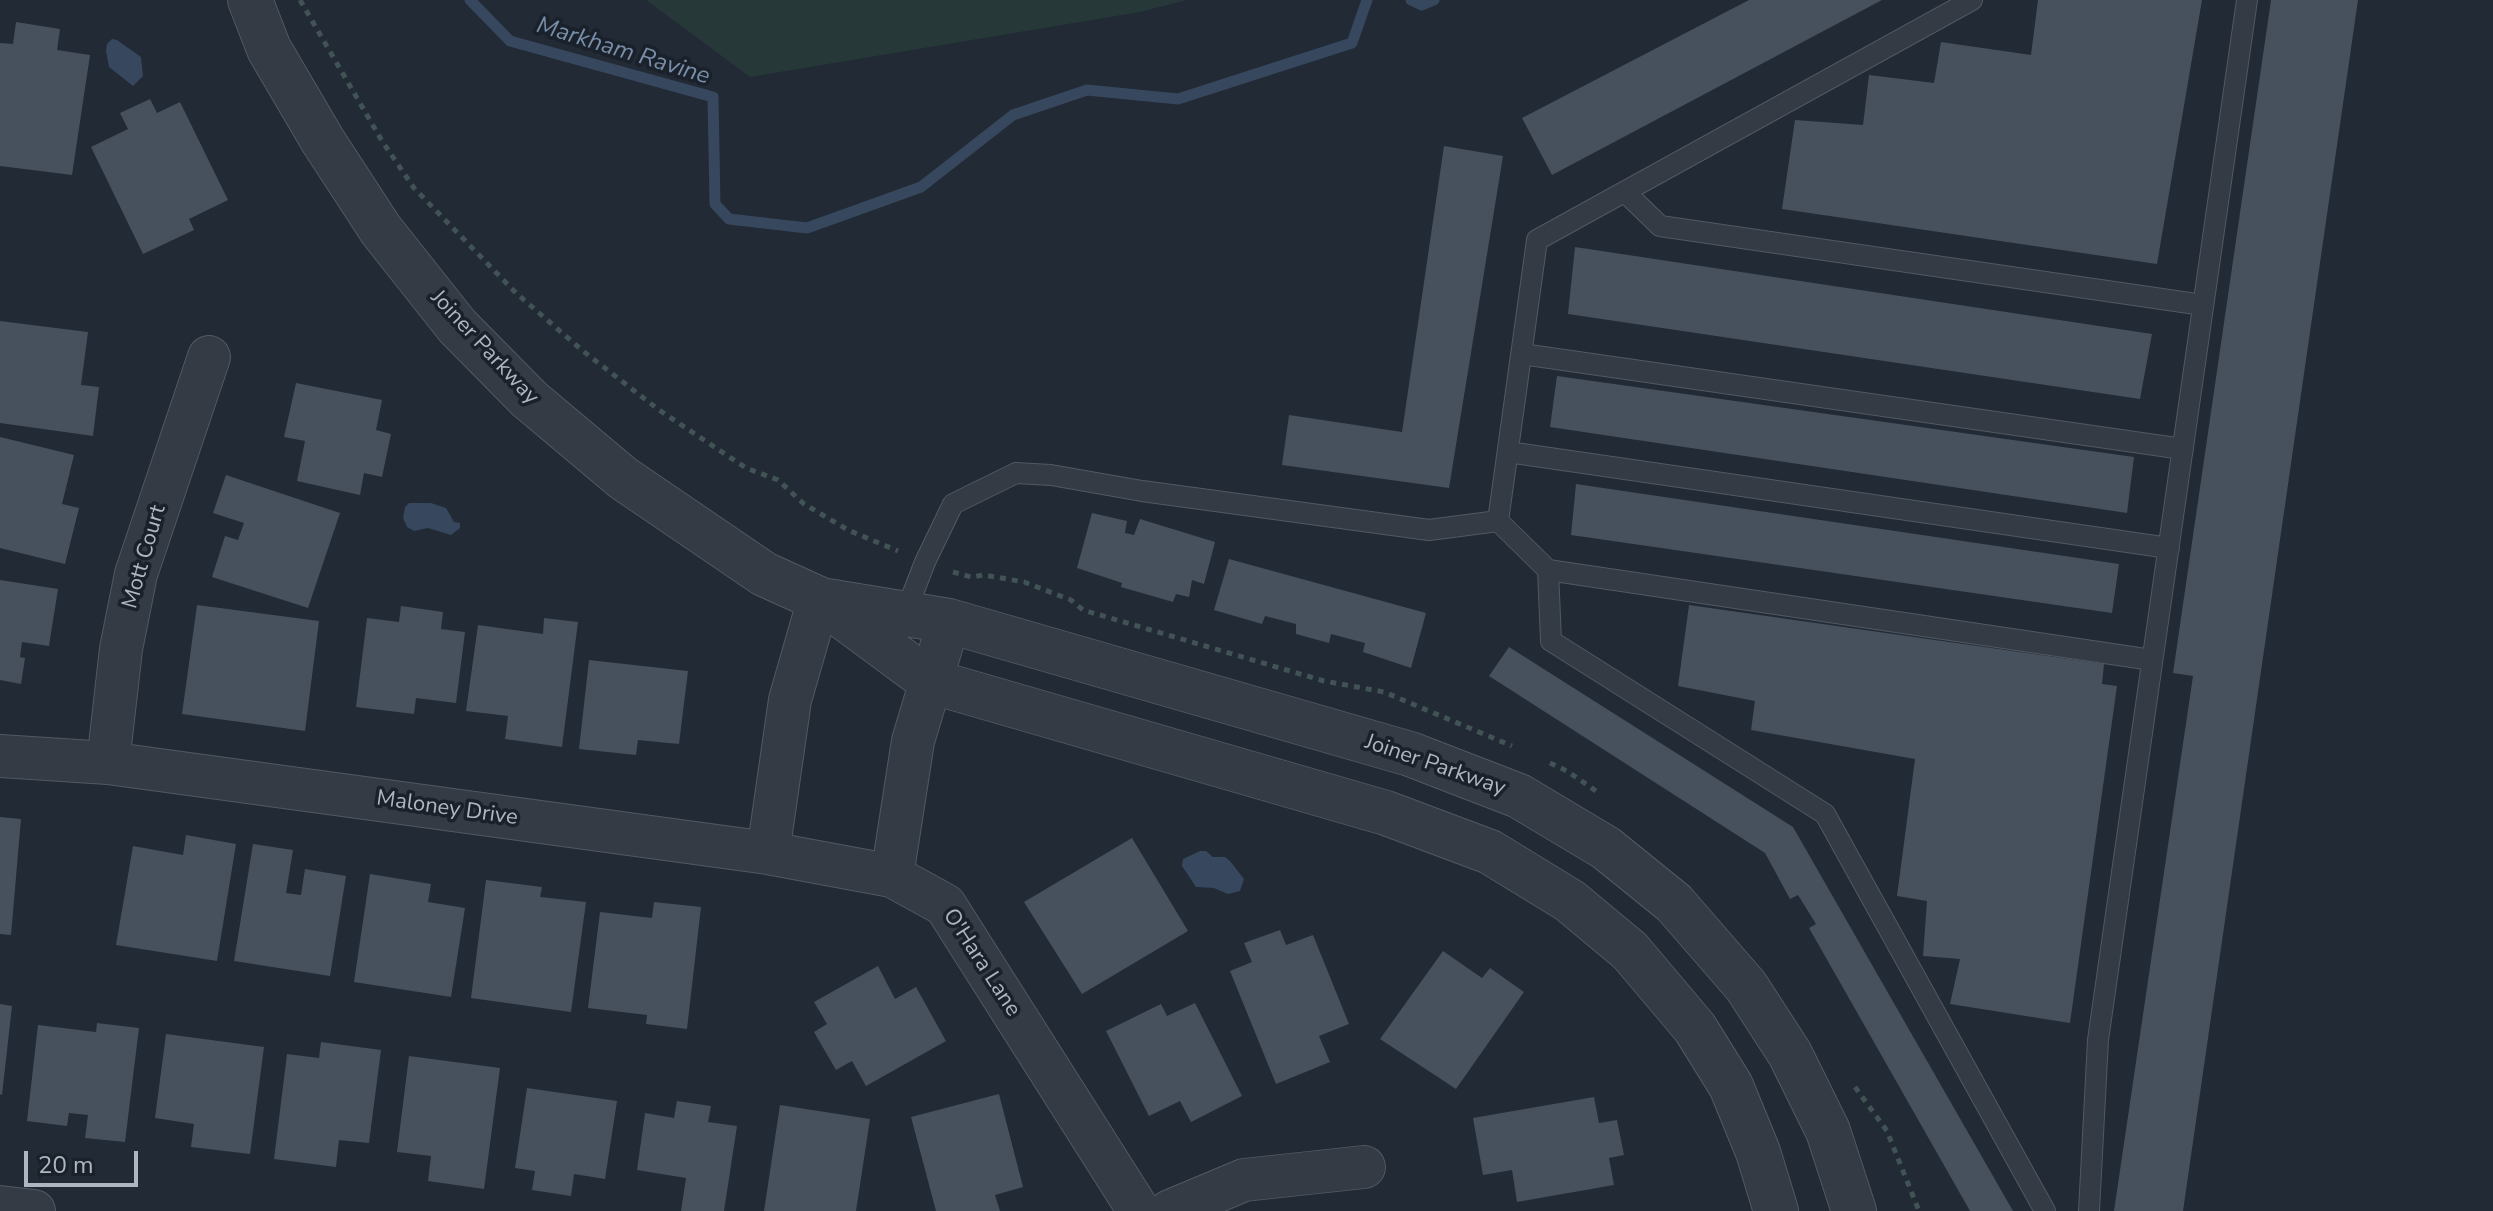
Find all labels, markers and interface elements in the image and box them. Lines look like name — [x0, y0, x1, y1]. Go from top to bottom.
water label: Markham Ravine — [533, 12, 713, 92]
street label: Joiner Parkway — [424, 285, 544, 411]
street label: Mott Court — [118, 502, 172, 612]
street label: Joiner Parkway — [1361, 730, 1509, 802]
street label: Maloney Drive — [375, 786, 519, 832]
street label: O'Hara Lane — [936, 904, 1026, 1022]
scale bar — [28, 1135, 142, 1185]
text: 20 m — [38, 1149, 94, 1181]

